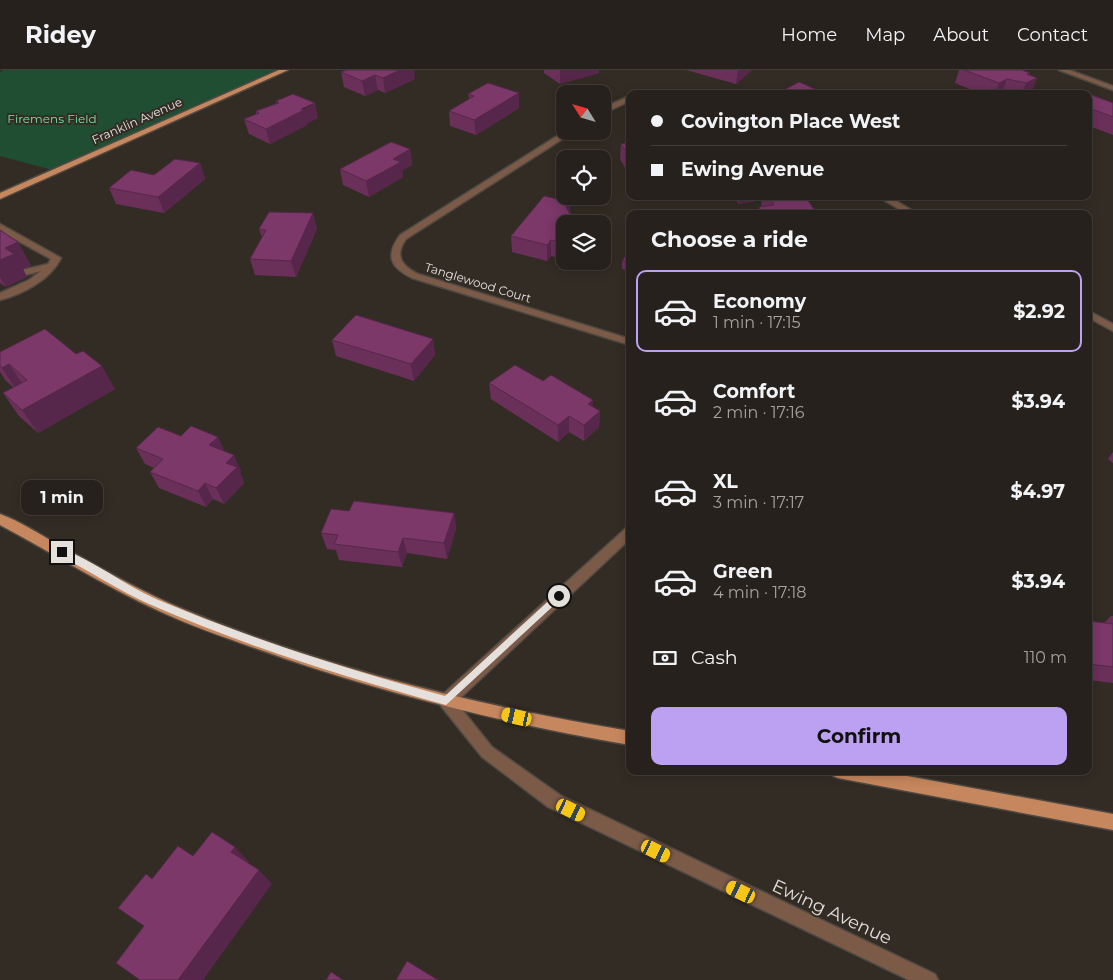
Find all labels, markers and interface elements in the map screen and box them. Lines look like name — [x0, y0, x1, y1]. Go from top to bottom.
text: Ridey — [25, 20, 96, 49]
text: Home — [781, 24, 837, 46]
text: Map — [865, 24, 905, 46]
text: About — [933, 24, 989, 46]
text: Contact — [1017, 24, 1088, 46]
north arrow — [556, 85, 611, 140]
map controls — [556, 85, 611, 270]
street label: Franklin Avenue — [89, 94, 184, 147]
text: Covington Place West — [681, 110, 900, 133]
park label: Firemens Field — [7, 111, 97, 126]
button: locate — [556, 150, 611, 205]
text: Ewing Avenue — [681, 158, 824, 181]
button: layers — [556, 215, 611, 270]
text: Choose a ride — [651, 226, 808, 253]
street label: Tanglewood Court — [423, 259, 533, 306]
icon: car — [653, 289, 698, 334]
text: Economy — [713, 290, 806, 313]
text: $2.92 — [1013, 300, 1065, 323]
text: 1 min · 17:15 — [713, 313, 801, 332]
icon: car — [653, 379, 698, 424]
text: Comfort — [713, 380, 795, 403]
text: $3.94 — [1012, 390, 1065, 413]
text: 2 min · 17:16 — [713, 403, 805, 422]
icon: car — [653, 469, 698, 514]
text: XL — [713, 470, 738, 493]
callout: 1 min — [21, 480, 103, 514]
text: $4.97 — [1010, 480, 1065, 503]
text: 1 min — [40, 488, 84, 507]
text: 3 min · 17:17 — [713, 493, 804, 512]
route end — [51, 541, 73, 563]
icon: car — [653, 559, 698, 604]
text: Green — [713, 560, 773, 583]
text: $3.94 — [1012, 570, 1065, 593]
text: 4 min · 17:18 — [713, 583, 807, 602]
route start — [548, 585, 570, 607]
icon: cash — [651, 644, 679, 672]
text: Cash — [691, 646, 738, 669]
text: 110 m — [1024, 648, 1067, 667]
car — [500, 706, 533, 728]
button: Confirm — [651, 707, 1067, 765]
car — [554, 797, 587, 823]
car — [639, 838, 672, 864]
street label: Ewing Avenue — [769, 875, 896, 949]
car — [724, 879, 757, 905]

